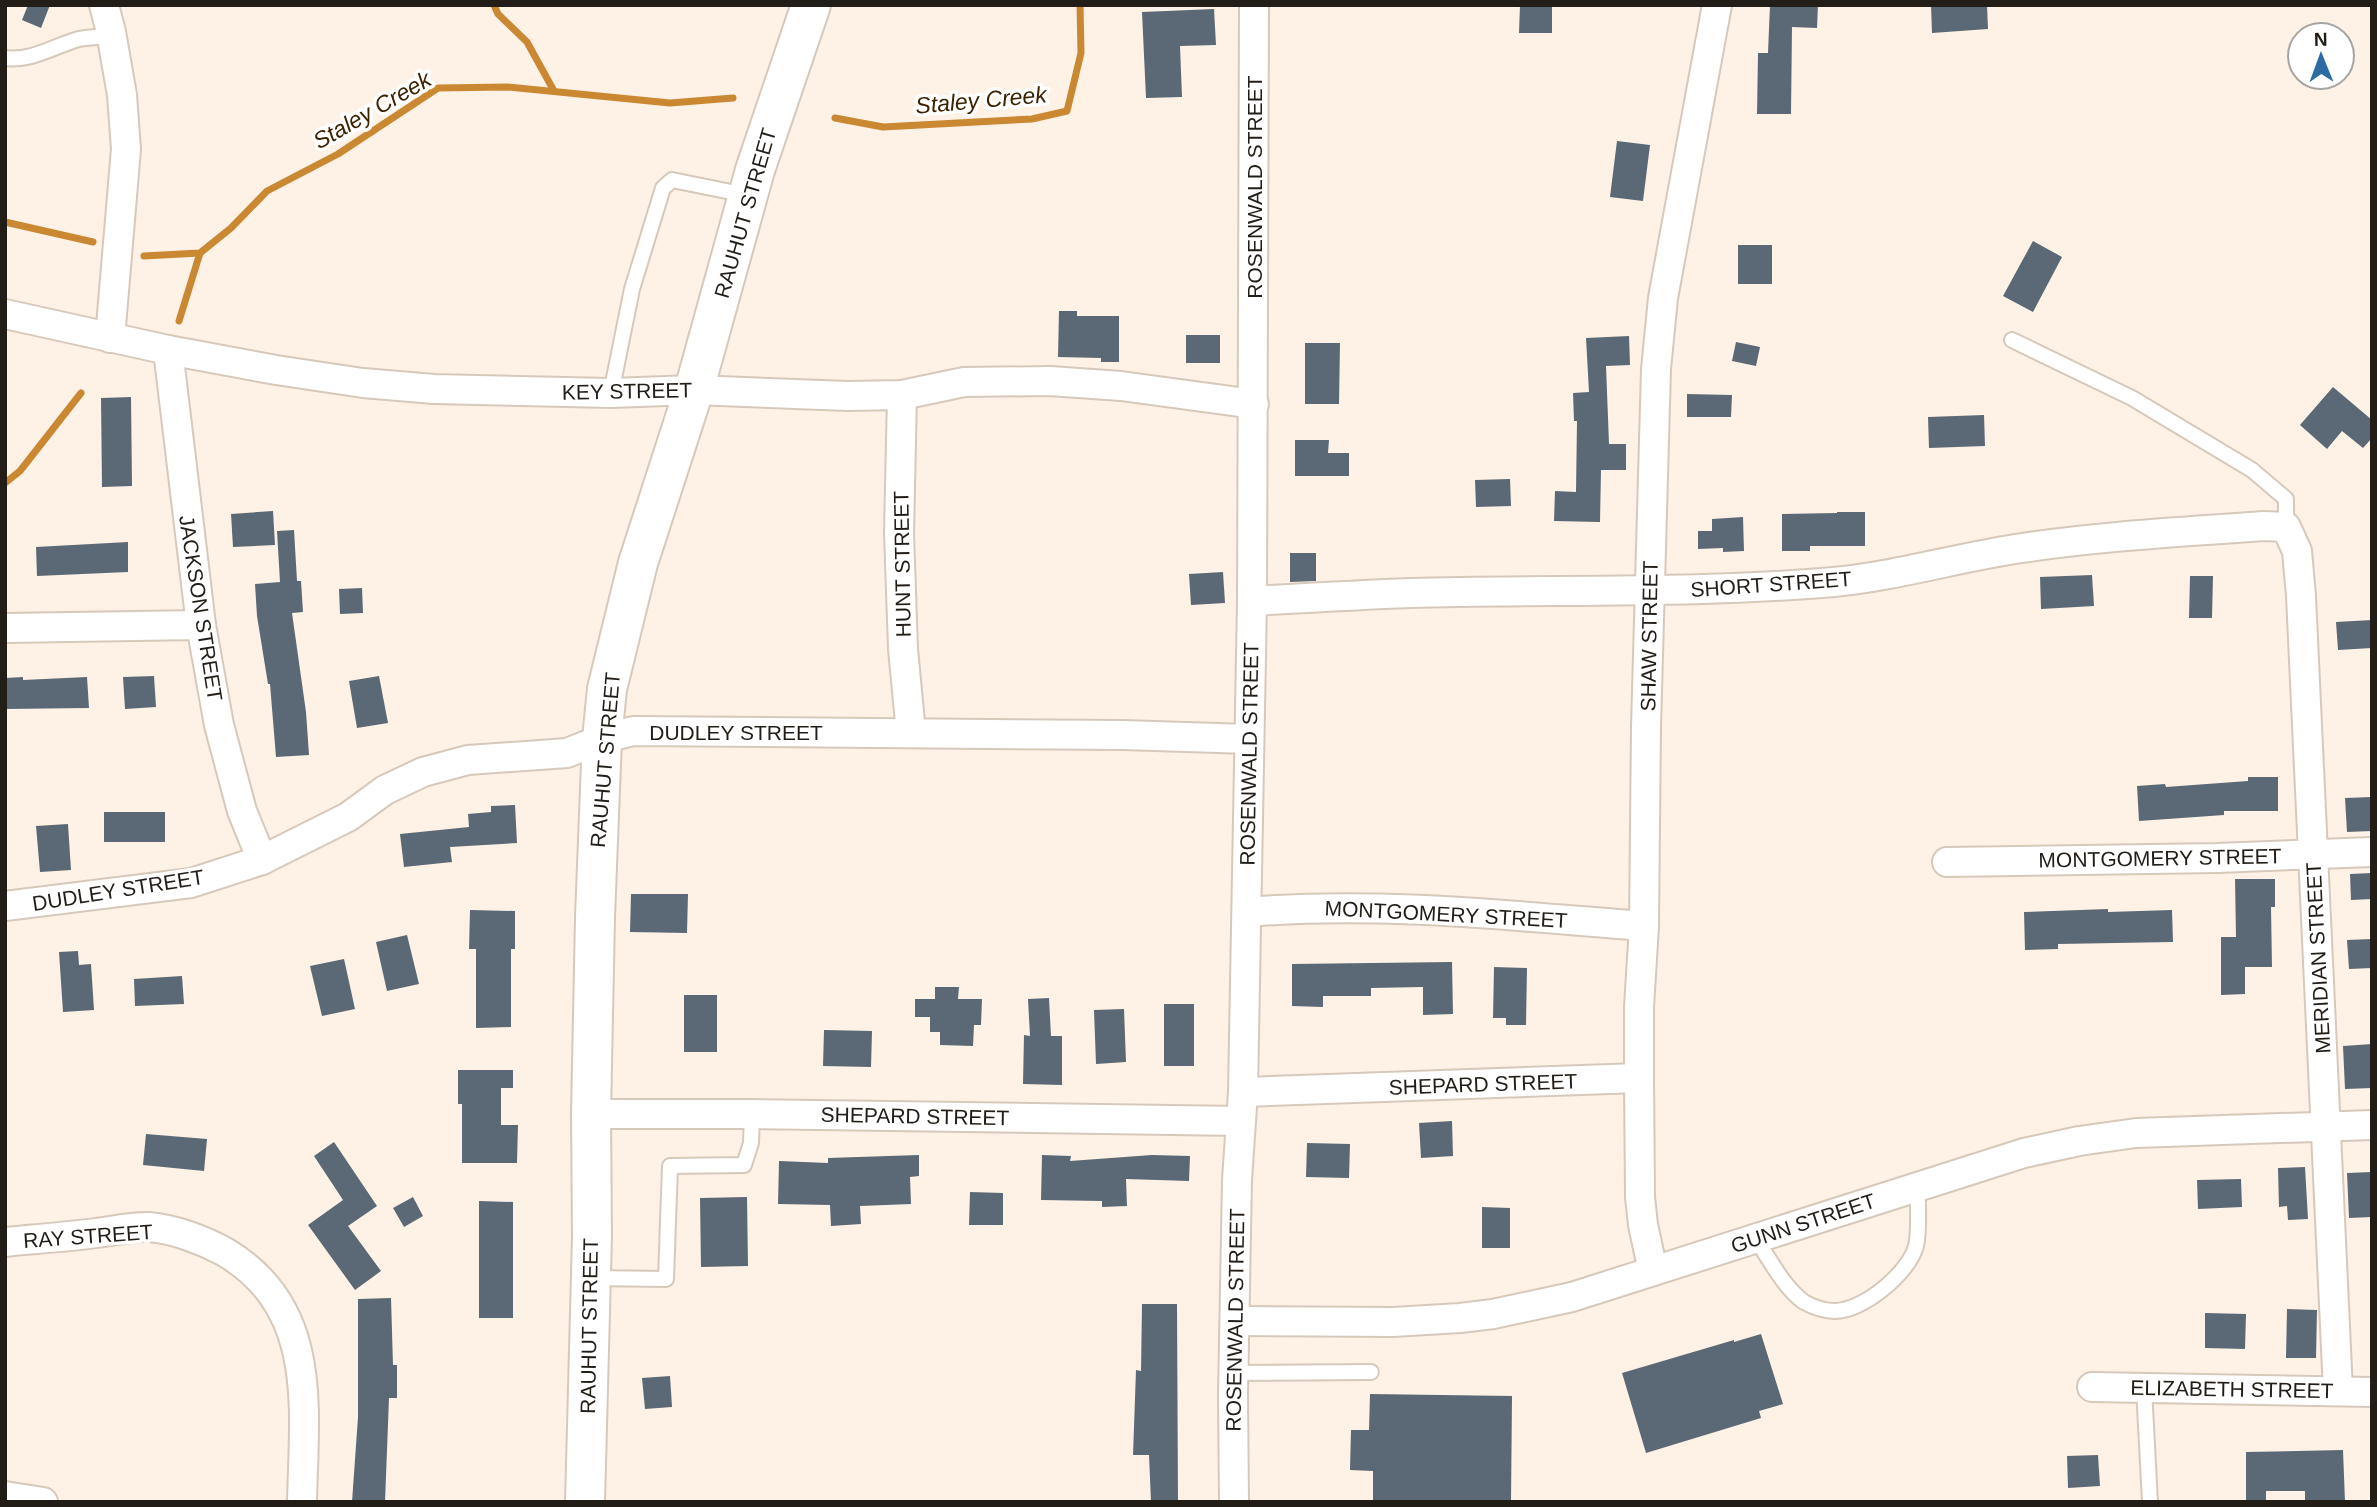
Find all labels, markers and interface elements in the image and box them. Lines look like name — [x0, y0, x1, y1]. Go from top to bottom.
north arrow — [2286, 21, 2356, 91]
text: N — [2314, 29, 2328, 50]
water label: Staley Creek — [308, 65, 437, 154]
street label: ROSENWALD STREET — [1243, 75, 1266, 299]
water label: Staley Creek — [914, 81, 1049, 119]
street label: RAUHUT STREET — [710, 125, 780, 301]
street label: KEY STREET — [562, 378, 693, 404]
street label: HUNT STREET — [889, 490, 915, 638]
street label: JACKSON STREET — [175, 513, 227, 703]
street label: SHAW STREET — [1636, 560, 1662, 712]
street label: SHORT STREET — [1690, 567, 1852, 601]
street label: ROSENWALD STREET — [1236, 642, 1262, 866]
street label: RAUHUT STREET — [586, 671, 624, 849]
street label: DUDLEY STREET — [649, 721, 823, 744]
street label: MONTGOMERY STREET — [2038, 844, 2282, 872]
street label: MERIDIAN STREET — [2301, 862, 2334, 1054]
street label: DUDLEY STREET — [31, 865, 206, 915]
street label: MONTGOMERY STREET — [1324, 896, 1568, 932]
street label: SHEPARD STREET — [1388, 1069, 1578, 1099]
street label: SHEPARD STREET — [820, 1103, 1010, 1129]
street label: GUNN STREET — [1728, 1189, 1878, 1257]
street label: ROSENWALD STREET — [1222, 1208, 1248, 1432]
street label: RAY STREET — [22, 1220, 154, 1252]
street label: RAUHUT STREET — [576, 1238, 602, 1414]
street label: ELIZABETH STREET — [2130, 1376, 2334, 1402]

